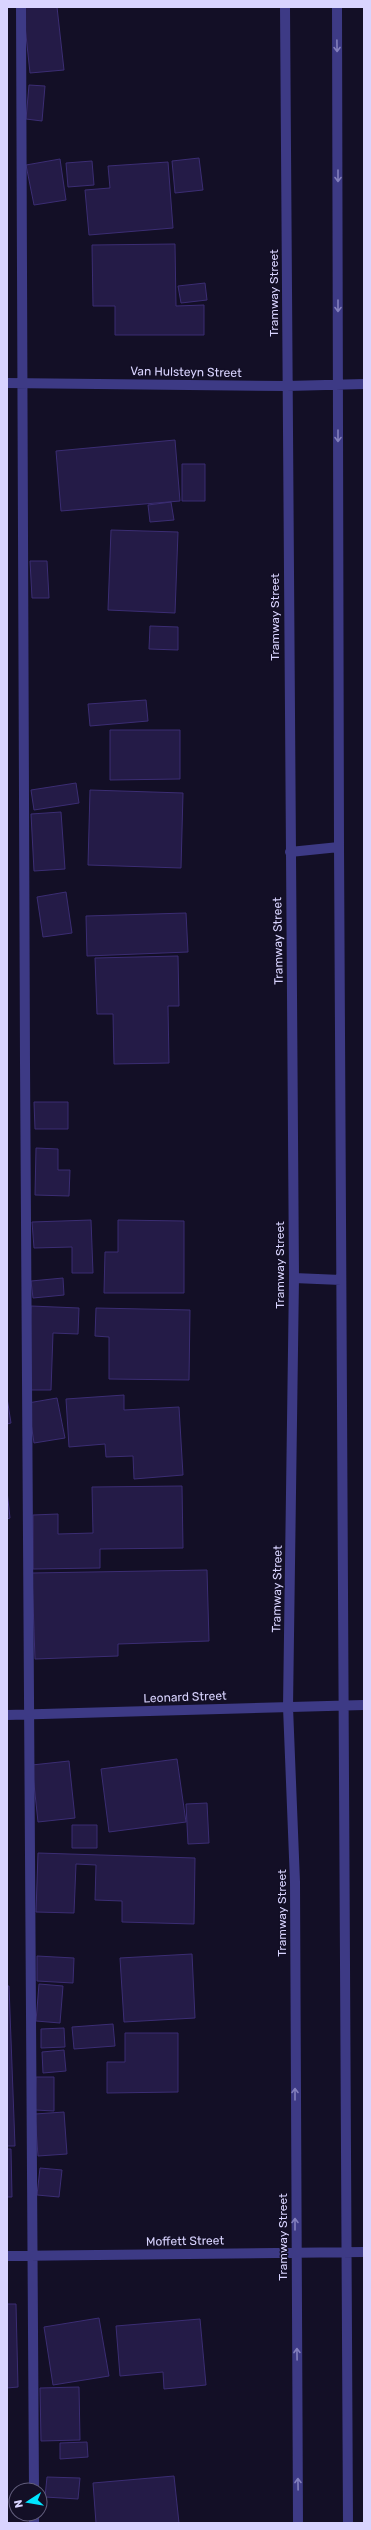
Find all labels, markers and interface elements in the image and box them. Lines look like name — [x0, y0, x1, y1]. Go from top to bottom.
one-way arrow — [333, 39, 341, 52]
one-way arrow — [334, 169, 342, 182]
street label: Tramway Street — [267, 249, 281, 337]
one-way arrow — [334, 299, 342, 312]
street label: Van Hulsteyn Street — [130, 364, 242, 380]
one-way arrow — [334, 429, 342, 442]
street label: Tramway Street — [268, 573, 282, 661]
street label: Tramway Street — [270, 897, 286, 985]
street label: Tramway Street — [273, 1221, 287, 1309]
street label: Tramway Street — [269, 1545, 285, 1633]
street label: Leonard Street — [143, 1689, 227, 1705]
street label: Tramway Street — [275, 1869, 289, 1957]
one-way arrow — [291, 2088, 299, 2101]
street label: Tramway Street — [276, 2193, 290, 2281]
one-way arrow — [291, 2218, 299, 2231]
street label: Moffett Street — [146, 2233, 225, 2249]
one-way arrow — [293, 2348, 300, 2361]
one-way arrow — [294, 2478, 302, 2491]
north arrow — [8, 2482, 48, 2522]
text: N — [12, 2499, 26, 2509]

